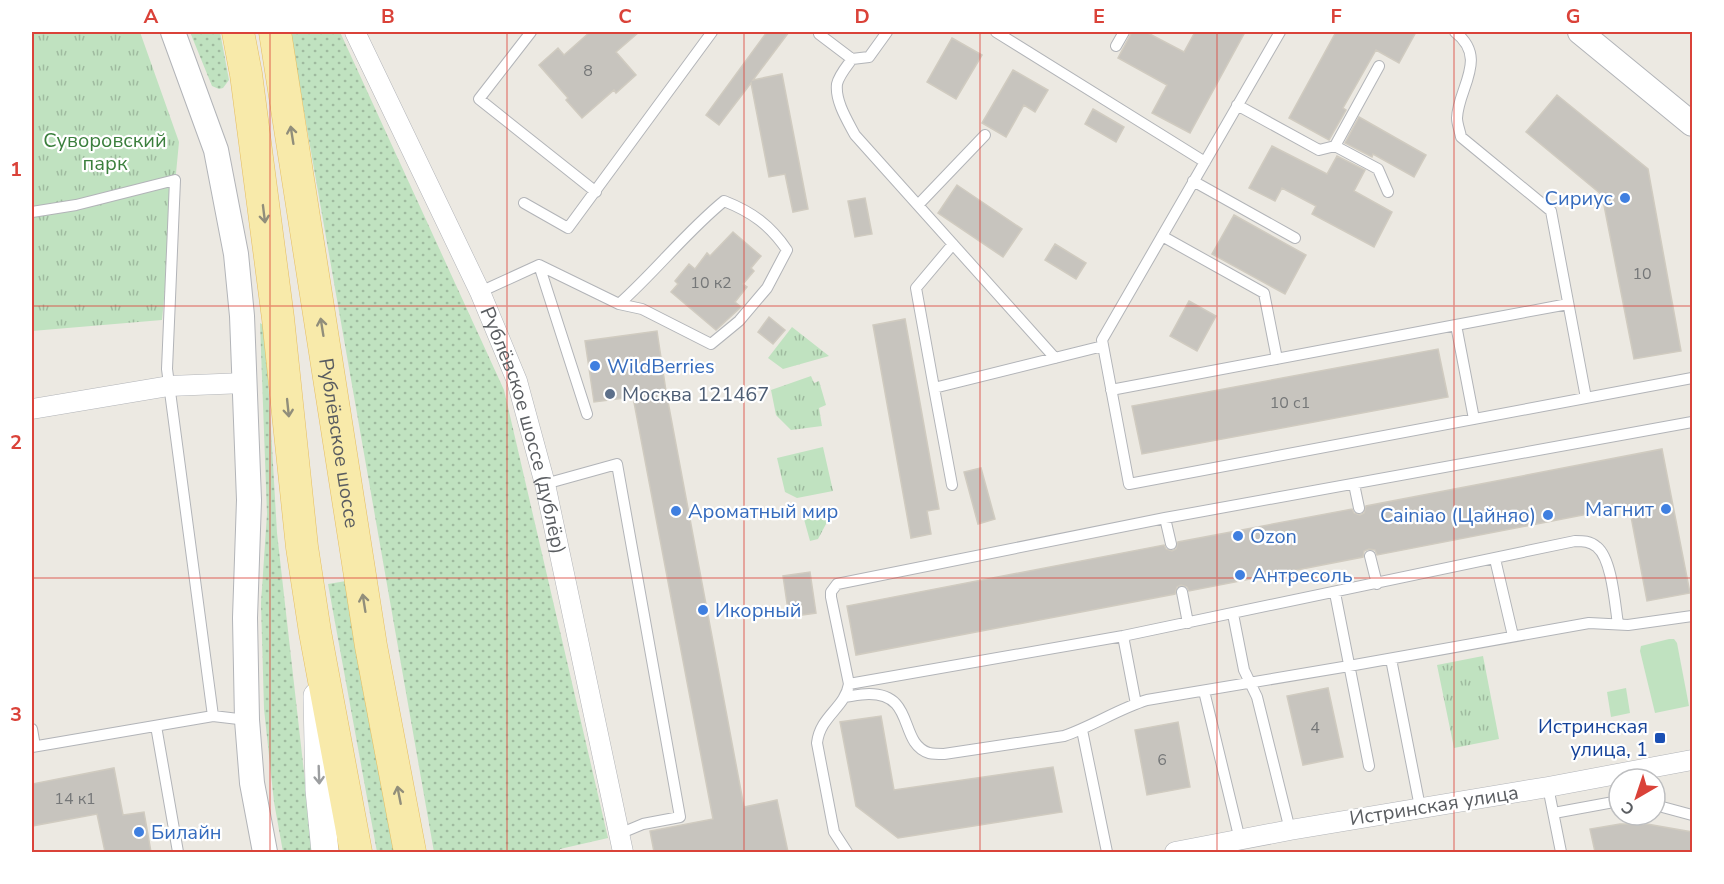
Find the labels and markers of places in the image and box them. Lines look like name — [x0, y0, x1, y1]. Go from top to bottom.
place label: Сириус — [1545, 185, 1613, 212]
marker: Сириус — [1618, 191, 1632, 205]
place label: WildBerries — [607, 353, 715, 380]
marker: WildBerries — [588, 359, 602, 373]
place label: Москва 121467 — [622, 381, 769, 408]
marker: Москва 121467 — [603, 387, 617, 401]
place label: Магнит — [1585, 496, 1654, 523]
place label: Ароматный мир — [688, 498, 838, 525]
place label: Cainiao (Цайняо) — [1380, 502, 1536, 529]
marker: Магнит — [1659, 502, 1673, 516]
marker: Ароматный мир — [669, 504, 683, 518]
marker: Cainiao (Цайняо) — [1541, 508, 1555, 522]
place label: Ozon — [1250, 523, 1297, 550]
marker: Ozon — [1231, 529, 1245, 543]
place label: Антресоль — [1252, 562, 1353, 589]
marker: Антресоль — [1233, 568, 1247, 582]
place label: Икорный — [715, 597, 802, 624]
marker: Икорный — [696, 603, 710, 617]
place label: Истринская улица, 1 — [1538, 713, 1648, 763]
marker: Истринская улица, 1 — [1653, 731, 1667, 745]
place label: Билайн — [151, 819, 222, 846]
marker: Билайн — [132, 825, 146, 839]

